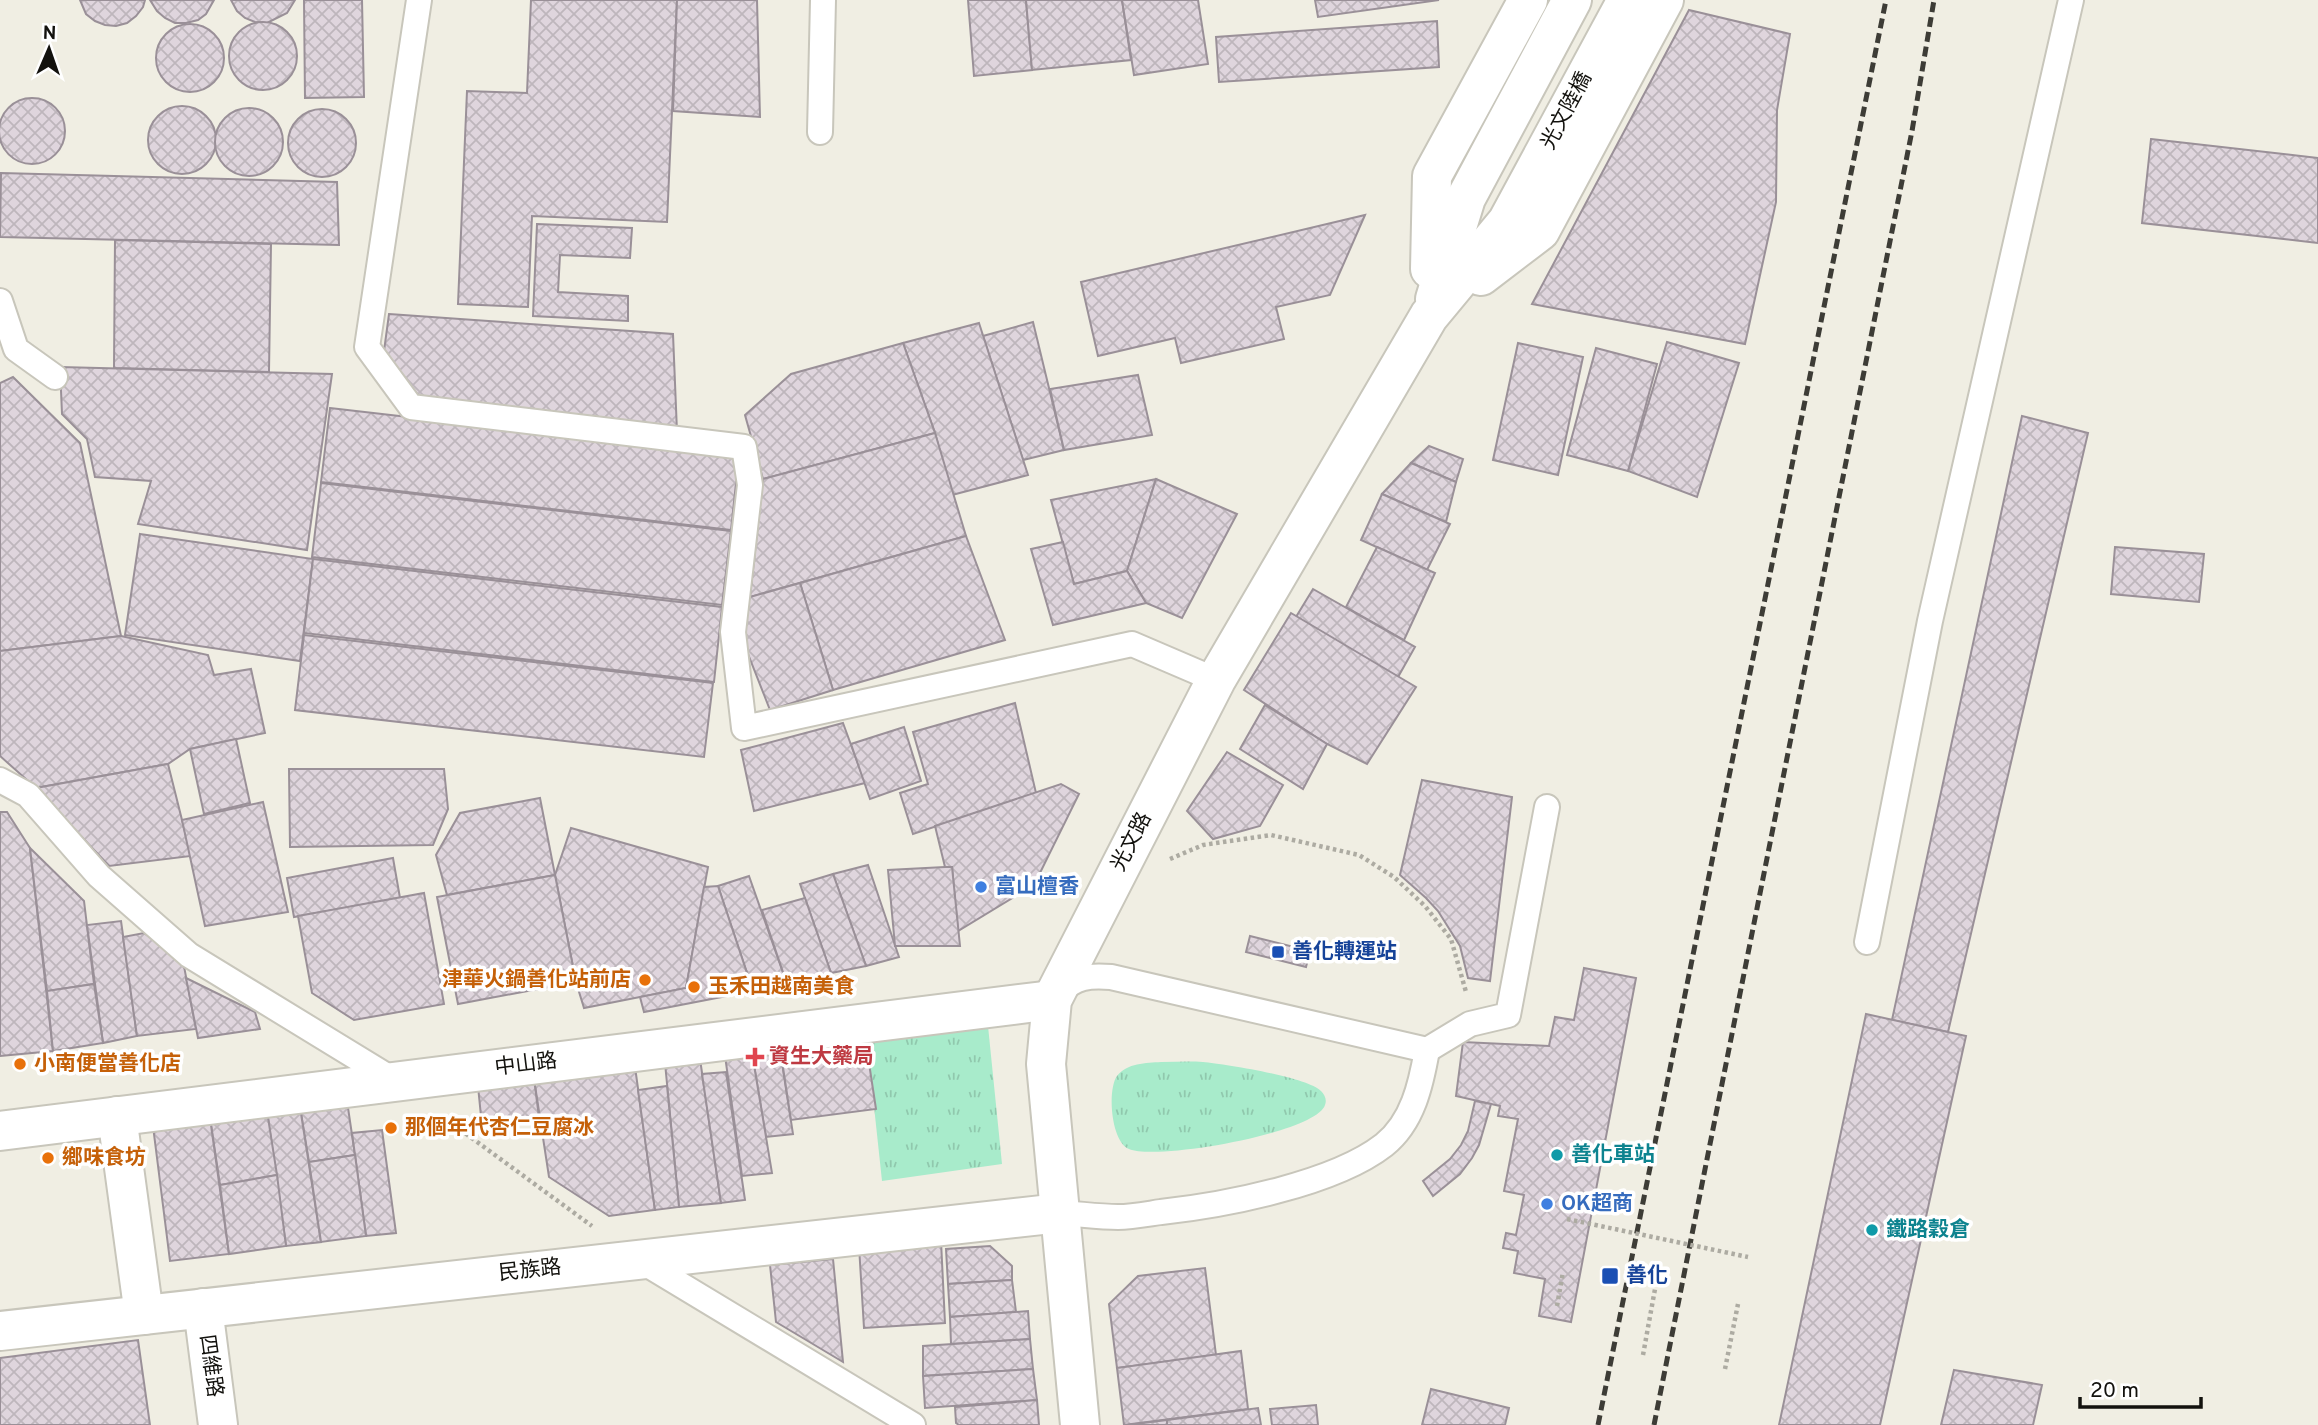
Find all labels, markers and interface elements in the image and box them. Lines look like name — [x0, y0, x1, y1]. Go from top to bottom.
north arrow — [14, 14, 84, 84]
text: N — [42, 22, 57, 46]
street label: 光文陸橋 — [1535, 68, 1599, 154]
street label: 光文路 — [1106, 808, 1158, 876]
place label: 富山檀香 — [995, 874, 1079, 901]
marker: 富山檀香 — [973, 879, 989, 895]
place label: 善化轉運站 — [1292, 939, 1397, 966]
marker: 善化轉運站 — [1270, 944, 1286, 960]
place label: 津華火鍋善化站前店 — [442, 967, 631, 994]
marker: 津華火鍋善化站前店 — [637, 972, 653, 988]
place label: 玉禾田越南美食 — [708, 974, 855, 1001]
marker: 玉禾田越南美食 — [686, 979, 702, 995]
place label: 資生大藥局 — [769, 1044, 874, 1071]
street label: 中山路 — [493, 1048, 559, 1082]
marker: 資生大藥局 — [747, 1049, 763, 1065]
place label: 小南便當善化店 — [34, 1051, 181, 1078]
marker: 小南便當善化店 — [12, 1056, 28, 1072]
place label: 那個年代杏仁豆腐冰 — [405, 1115, 594, 1142]
marker: 那個年代杏仁豆腐冰 — [383, 1120, 399, 1136]
place label: 善化車站 — [1571, 1142, 1655, 1169]
place label: 鄉味食坊 — [62, 1145, 146, 1172]
marker: 善化車站 — [1549, 1147, 1565, 1163]
marker: 鄉味食坊 — [40, 1150, 56, 1166]
place label: OK超商 — [1561, 1191, 1633, 1218]
marker: OK超商 — [1539, 1196, 1555, 1212]
place label: 鐵路穀倉 — [1886, 1217, 1970, 1244]
marker: 鐵路穀倉 — [1864, 1222, 1880, 1238]
street label: 民族路 — [497, 1254, 563, 1288]
place label: 善化 — [1626, 1263, 1668, 1290]
marker: 善化 — [1600, 1266, 1620, 1286]
street label: 四維路 — [192, 1333, 228, 1399]
scale bar — [2080, 1366, 2201, 1410]
text: 20 m — [2090, 1378, 2139, 1405]

